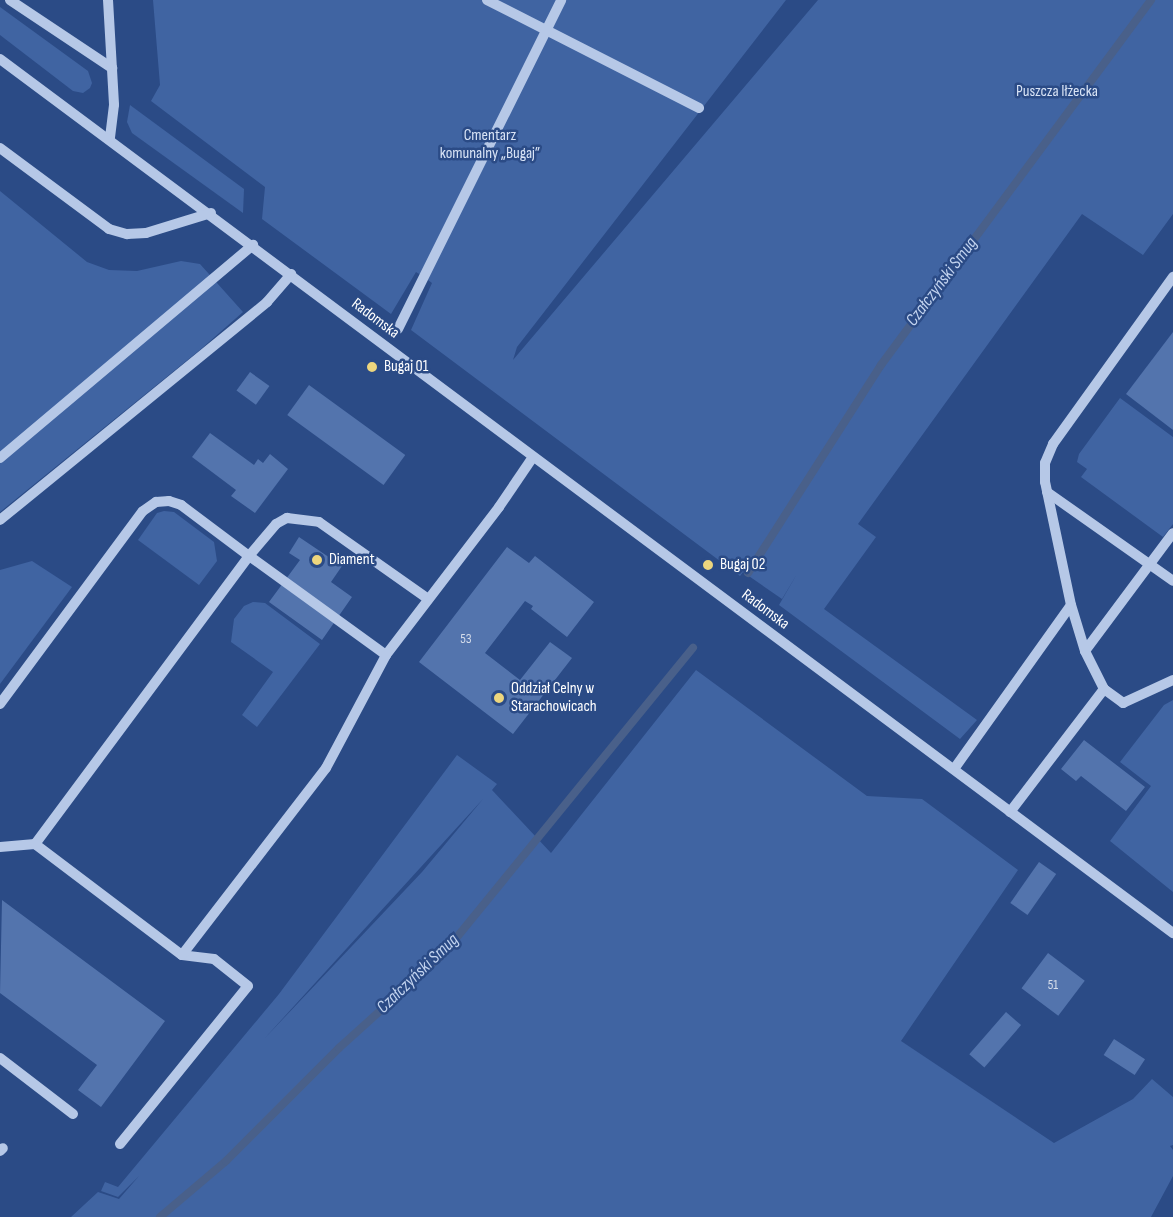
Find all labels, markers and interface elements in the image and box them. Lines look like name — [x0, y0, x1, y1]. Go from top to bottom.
park label: Puszcza Iłżecka — [1016, 82, 1098, 102]
park label: Cmentarz komunalny „Bugaj” — [440, 126, 540, 164]
water label: Czałczyński Smug — [902, 233, 982, 331]
street label: Radomska — [347, 295, 403, 343]
place label: Bugaj 01 — [384, 357, 428, 377]
marker: Bugaj 01 — [365, 360, 379, 374]
place label: Diament — [329, 550, 375, 570]
marker: Diament — [310, 553, 324, 567]
place label: Bugaj 02 — [720, 555, 765, 575]
marker: Bugaj 02 — [701, 558, 715, 572]
street label: Radomska — [737, 586, 793, 634]
house number: 53 — [460, 631, 472, 647]
place label: Oddział Celny w Starachowicach — [511, 679, 597, 717]
marker: Oddział Celny w Starachowicach — [492, 691, 506, 705]
water label: Czałczyński Smug — [373, 930, 463, 1018]
house number: 51 — [1048, 977, 1058, 993]

